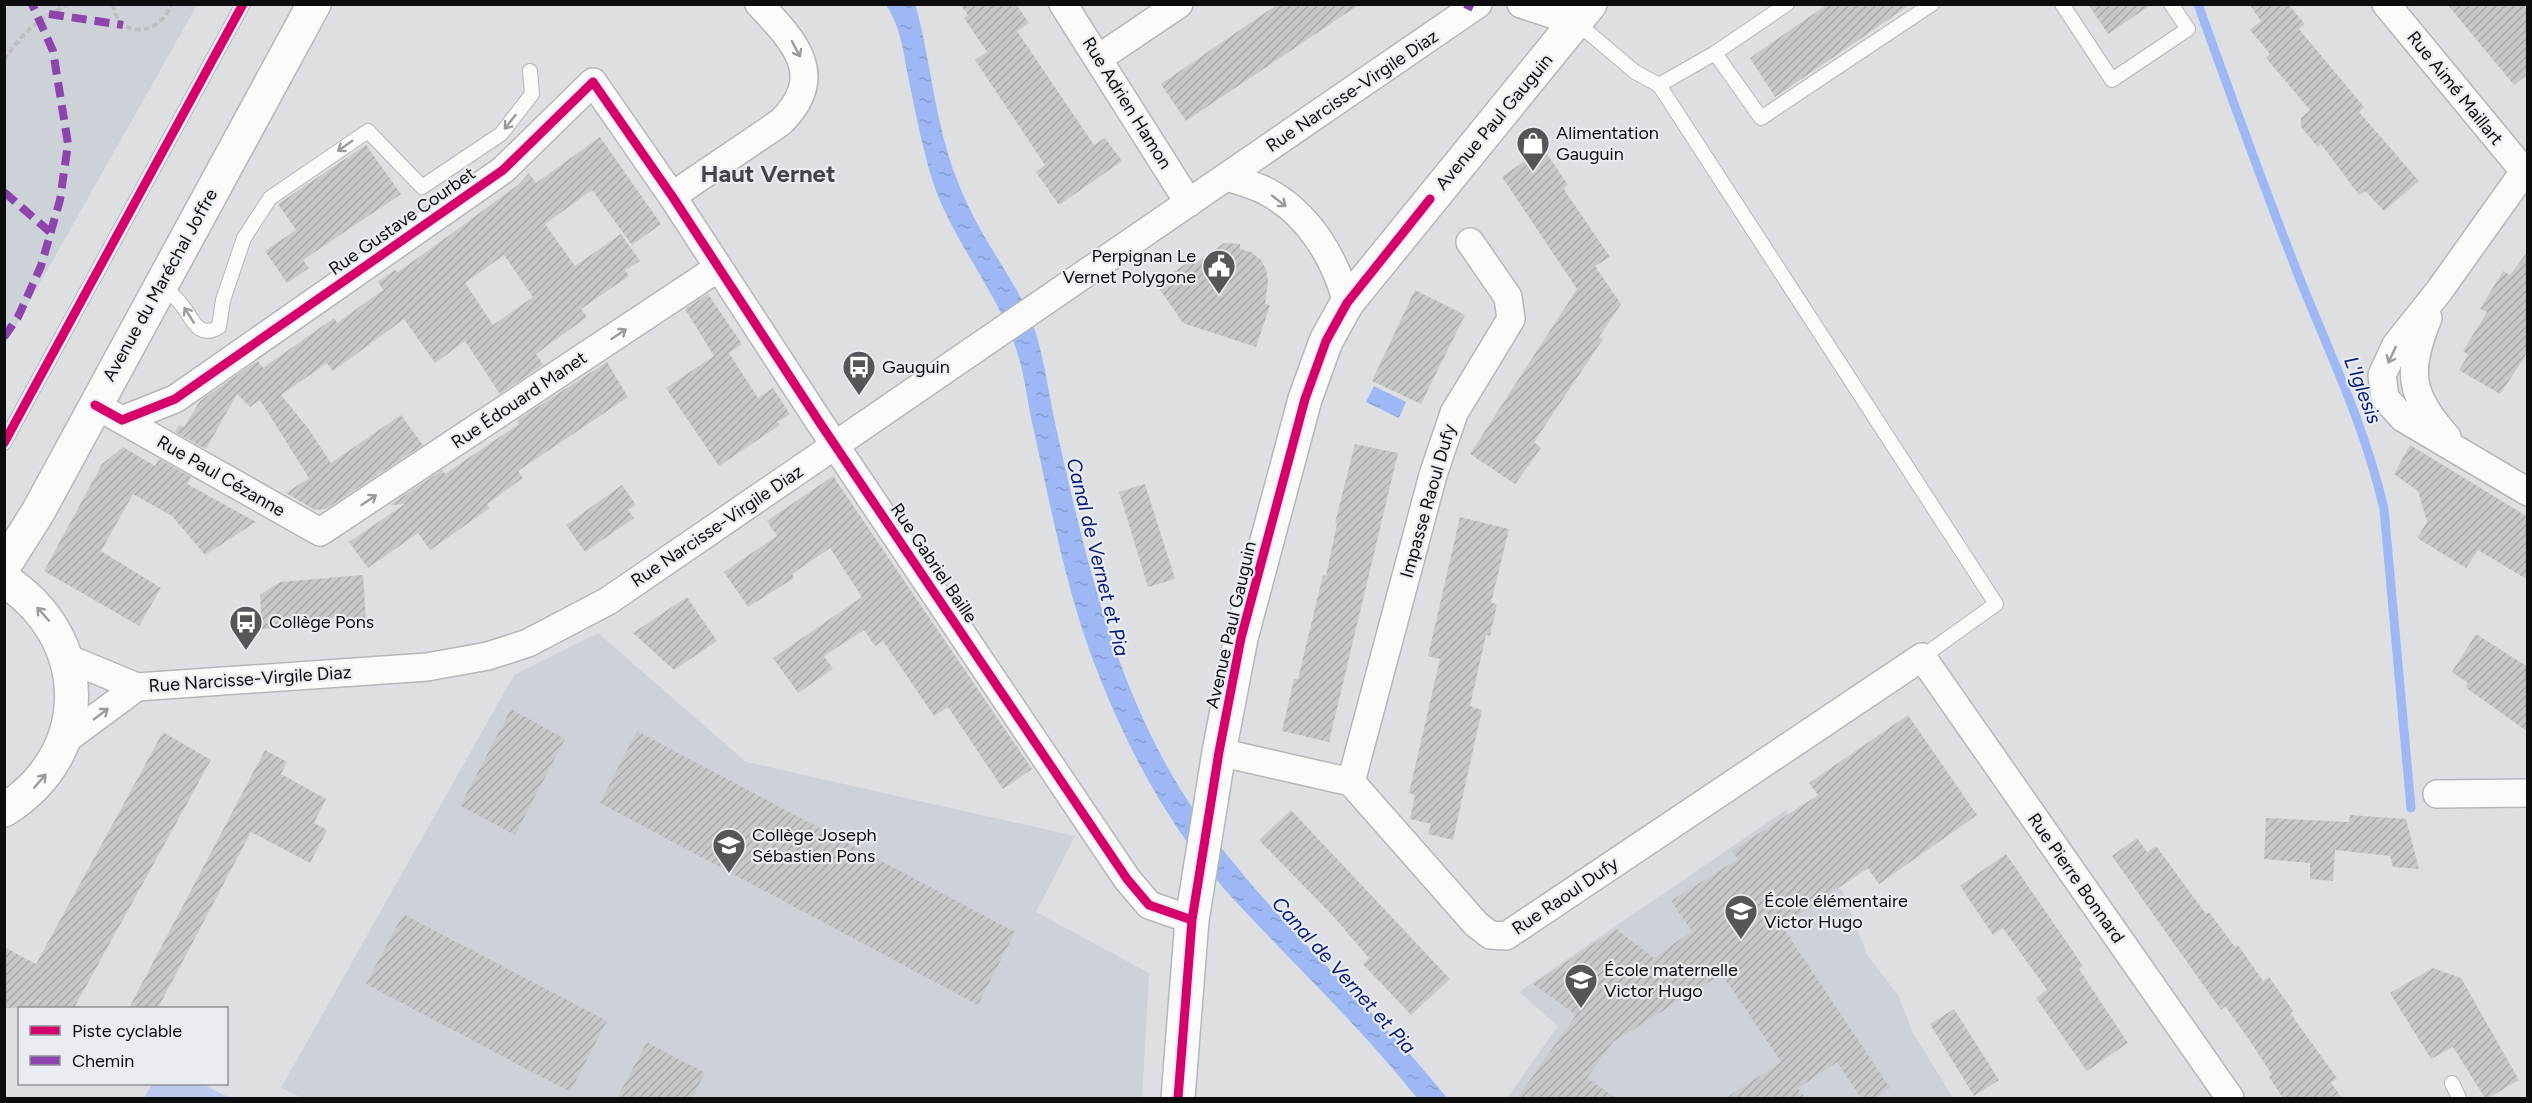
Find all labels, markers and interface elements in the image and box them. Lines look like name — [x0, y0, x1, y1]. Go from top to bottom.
street label: Rue Narcisse-Virgile Diaz — [1262, 25, 1442, 157]
street label: Rue Aimé Maillart — [2402, 27, 2508, 150]
street label: Rue Adrien Hamon — [1078, 33, 1176, 173]
one-way arrow — [791, 40, 802, 58]
street label: Avenue Paul Gauguin — [1431, 49, 1557, 195]
one-way arrow — [504, 113, 517, 129]
place label: Alimentation Gauguin — [1556, 122, 1659, 165]
shop icon: Alimentation Gauguin — [1515, 125, 1551, 172]
one-way arrow — [337, 140, 354, 152]
district label: Haut Vernet — [700, 159, 836, 188]
street label: Rue Gustave Courbet — [325, 162, 480, 280]
street label: Avenue du Maréchal Joffre — [98, 185, 222, 385]
one-way arrow — [1271, 195, 1287, 208]
place label: Perpignan Le Vernet Polygone — [1062, 245, 1196, 288]
public building icon: Perpignan Le Vernet Polygone — [1201, 248, 1237, 295]
one-way arrow — [183, 308, 195, 324]
one-way arrow — [610, 328, 627, 340]
street label: Rue Édouard Manet — [447, 346, 591, 453]
one-way arrow — [2385, 346, 2397, 364]
bus stop icon: Gauguin — [841, 349, 877, 396]
water label: L'Iglesis — [2339, 353, 2387, 428]
place label: Gauguin — [882, 356, 950, 378]
street label: Impasse Raoul Dufy — [1396, 421, 1461, 580]
street label: Rue Paul Cézanne — [153, 430, 289, 522]
water label: Canal de Vernet et Pia — [1062, 455, 1134, 659]
street label: Rue Narcisse-Virgile Diaz — [627, 460, 807, 592]
one-way arrow — [360, 494, 376, 506]
street label: Rue Gabriel Baille — [886, 499, 982, 627]
street label: Avenue Paul Gauguin — [1201, 539, 1261, 711]
bus stop icon: Collège Pons — [228, 604, 264, 651]
one-way arrow — [36, 606, 50, 621]
place label: Collège Pons — [269, 611, 374, 633]
street label: Rue Narcisse-Virgile Diaz — [148, 661, 352, 697]
one-way arrow — [92, 708, 108, 720]
one-way arrow — [33, 774, 47, 789]
street label: Rue Pierre Bonnard — [2023, 809, 2129, 947]
place label: Collège Joseph Sébastien Pons — [752, 824, 877, 867]
school or university icon: Collège Joseph Sébastien Pons — [711, 827, 747, 874]
street label: Rue Raoul Dufy — [1508, 852, 1623, 940]
place label: École élémentaire Victor Hugo — [1764, 890, 1908, 933]
water label: Canal de Vernet et Pia — [1267, 891, 1421, 1059]
school or university icon: École élémentaire Victor Hugo — [1723, 893, 1759, 940]
place label: École maternelle Victor Hugo — [1604, 959, 1738, 1002]
school or university icon: École maternelle Victor Hugo — [1563, 962, 1599, 1009]
legend — [18, 1007, 228, 1085]
text: Piste cyclable — [72, 1020, 182, 1042]
text: Chemin — [72, 1050, 134, 1072]

